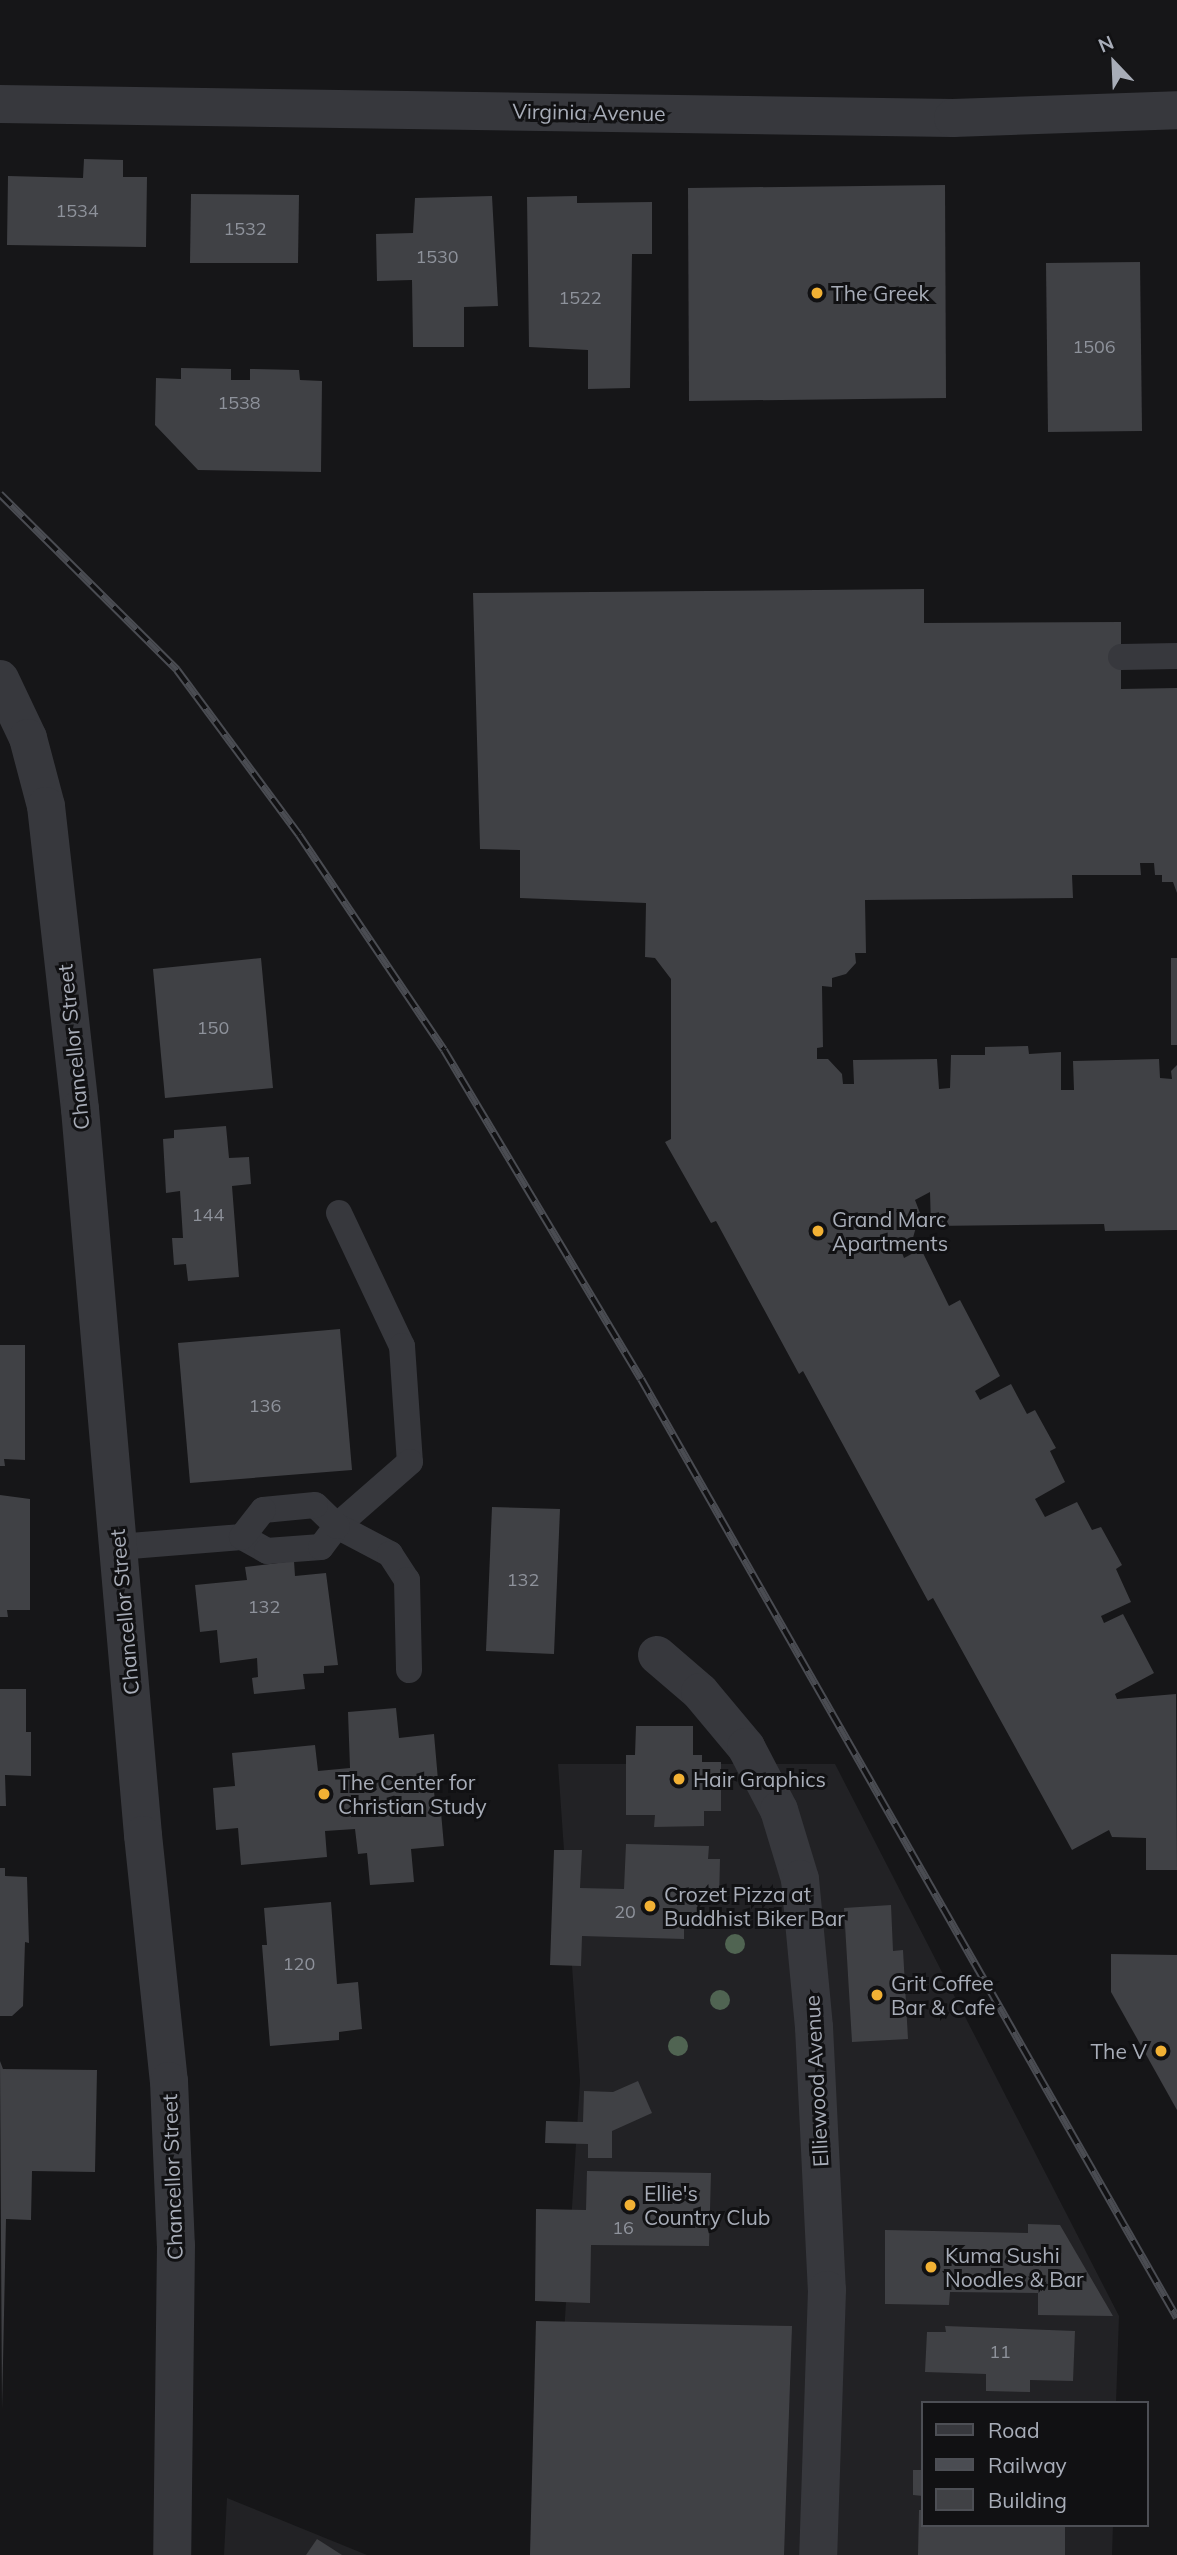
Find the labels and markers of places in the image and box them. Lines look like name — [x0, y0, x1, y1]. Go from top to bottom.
place label: The Greek — [831, 280, 929, 306]
marker: The Greek — [809, 285, 825, 301]
place label: Grand Marc Apartments — [832, 1206, 948, 1256]
marker: Grand Marc Apartments — [810, 1223, 826, 1239]
place label: Hair Graphics — [693, 1766, 826, 1792]
place label: The Center for Christian Study — [338, 1769, 487, 1819]
marker: Hair Graphics — [671, 1771, 687, 1787]
marker: The Center for Christian Study — [316, 1786, 332, 1802]
place label: Crozet Pizza at Buddhist Biker Bar — [664, 1881, 845, 1931]
marker: Crozet Pizza at Buddhist Biker Bar — [642, 1898, 658, 1914]
place label: Grit Coffee Bar & Cafe — [891, 1970, 995, 2020]
marker: Grit Coffee Bar & Cafe — [869, 1987, 885, 2003]
place label: The V — [1090, 2038, 1147, 2064]
marker: The V — [1153, 2043, 1169, 2059]
place label: Ellie's Country Club — [644, 2180, 770, 2230]
marker: Ellie's Country Club — [622, 2197, 638, 2213]
place label: Kuma Sushi Noodles & Bar — [945, 2242, 1084, 2292]
marker: Kuma Sushi Noodles & Bar — [923, 2259, 939, 2275]

